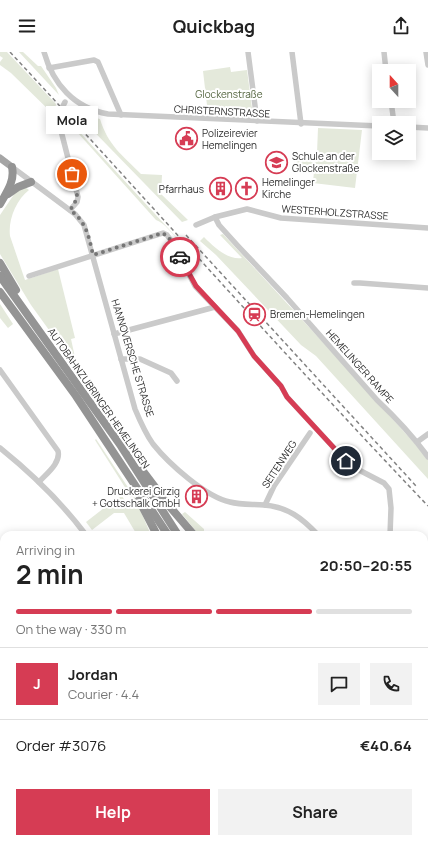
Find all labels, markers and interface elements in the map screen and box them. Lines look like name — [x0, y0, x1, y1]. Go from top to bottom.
text: Quickbag — [173, 14, 255, 38]
icon: menu — [16, 15, 38, 37]
icon: share — [390, 15, 412, 37]
north arrow — [372, 64, 416, 108]
map controls — [372, 64, 416, 160]
park label: Glockenstraße — [195, 87, 263, 101]
street label: CHRISTERNSTRASSE — [174, 101, 271, 121]
callout: Mola — [46, 106, 98, 134]
text: Mola — [57, 111, 87, 129]
button: layers — [372, 116, 416, 160]
public building icon: Polizeirevier Hemelingen — [173, 126, 199, 152]
place label: Polizeirevier Hemelingen — [202, 126, 258, 152]
school or university icon: Schule an der Glockenstraße — [263, 149, 289, 175]
place label: Schule an der Glockenstraße — [292, 149, 360, 175]
pin — [55, 157, 89, 191]
icon: bag — [61, 163, 83, 185]
church icon: Hemelinger Kirche — [234, 175, 260, 201]
place label: Hemelinger Kirche — [262, 175, 315, 201]
building icon: Pfarrhaus — [207, 176, 233, 202]
place label: Pfarrhaus — [159, 182, 204, 196]
street label: WESTERHOLZSTRASSE — [281, 201, 389, 223]
courier — [160, 237, 200, 277]
icon: car — [169, 246, 191, 268]
street label: HANNOVERSCHE STRASSE — [108, 297, 158, 419]
station icon: Bremen-Hemelingen — [241, 301, 267, 327]
place label: Bremen-Hemelingen — [270, 307, 365, 321]
street label: AUTOBAHNZUBRINGER HEMELINGEN — [45, 325, 153, 471]
street label: HEMELINGER RAMPE — [323, 326, 397, 406]
street label: SEITENWEG — [258, 437, 300, 491]
pin — [329, 444, 363, 478]
icon: home — [335, 450, 357, 472]
place label: Druckerei Girzig + Gottschalk GmbH — [92, 484, 180, 510]
building icon: Druckerei Girzig + Gottschalk GmbH — [183, 484, 209, 510]
text: Arriving in — [16, 541, 75, 559]
text: 20:50–20:55 — [320, 555, 412, 576]
text: 2 min — [16, 556, 84, 592]
text: On the way · 330 m — [16, 620, 126, 638]
button: chat — [318, 663, 360, 705]
button: phone — [370, 663, 412, 705]
text: Jordan — [68, 664, 118, 685]
text: J — [33, 673, 41, 694]
text: Courier · 4.4 — [68, 685, 139, 703]
text: Order #3076 — [16, 735, 106, 756]
text: €40.64 — [360, 735, 412, 756]
button: Help — [16, 789, 210, 835]
button: Share — [218, 789, 412, 835]

